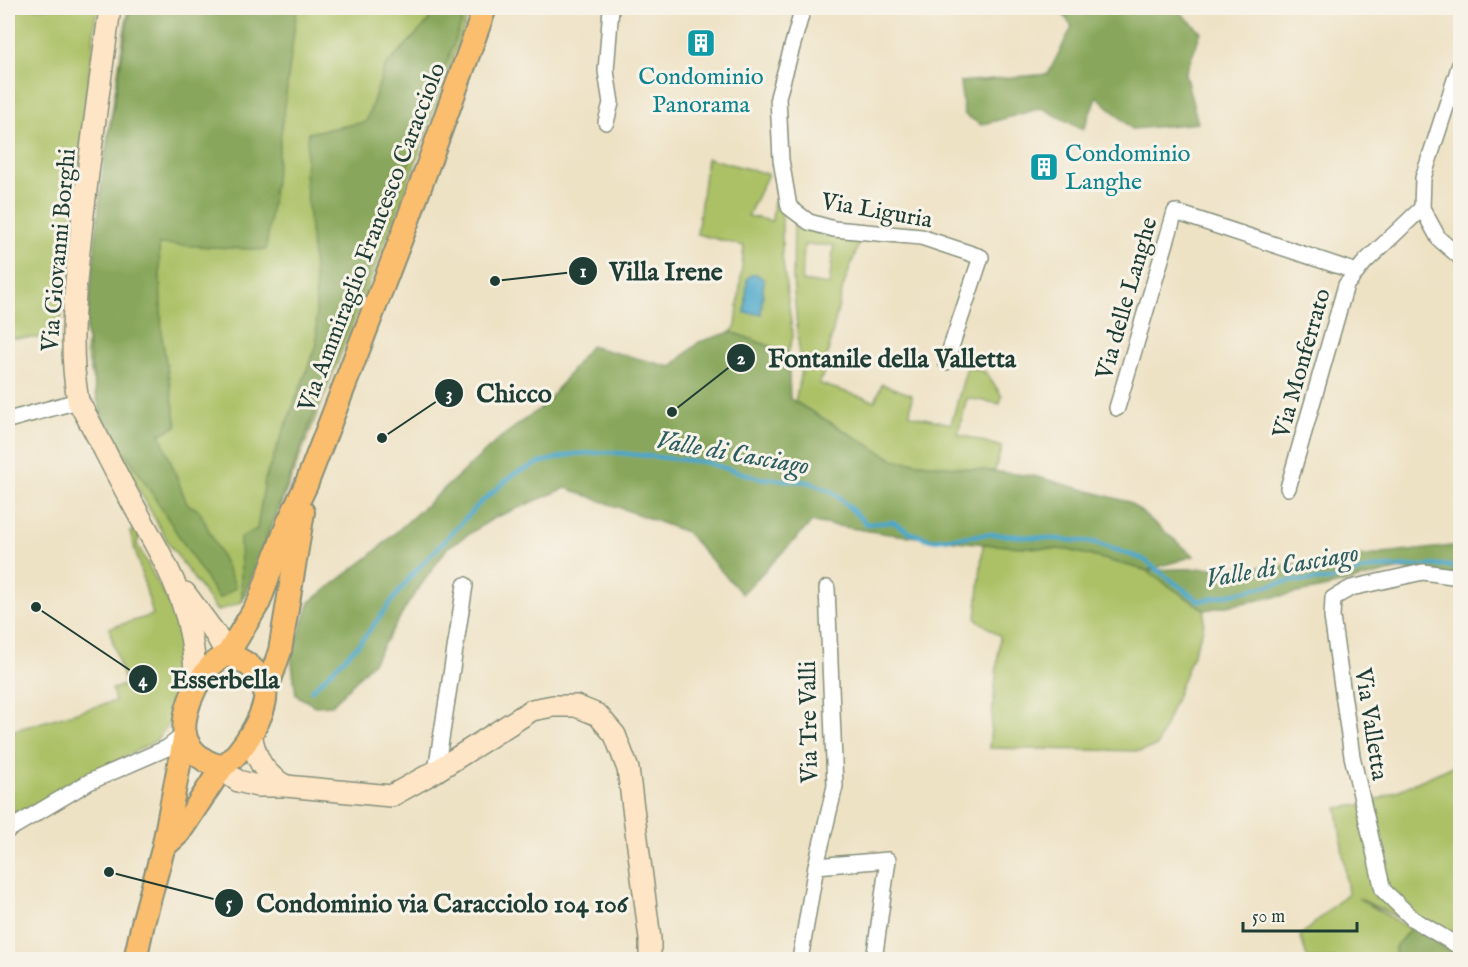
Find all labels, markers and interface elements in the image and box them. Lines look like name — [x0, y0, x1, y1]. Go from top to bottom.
building icon: Condominio Panorama — [685, 27, 717, 59]
street label: Via Ammiraglio Francesco Caracciolo — [291, 58, 453, 417]
place label: Condominio Panorama — [638, 62, 764, 121]
place label: Condominio Langhe — [1065, 139, 1191, 198]
street label: Via Giovanni Borghi — [35, 147, 84, 354]
building icon: Condominio Langhe — [1028, 151, 1060, 183]
street label: Via Liguria — [818, 186, 935, 237]
street label: Via delle Langhe — [1089, 214, 1165, 384]
callout: Villa Irene — [568, 249, 735, 293]
text: Villa Irene — [608, 256, 723, 289]
text: 1 — [580, 261, 587, 284]
street label: Via Monferrato — [1266, 285, 1339, 443]
callout: Fontanile della Valletta — [726, 336, 1028, 380]
text: Fontanile della Valletta — [768, 343, 1017, 376]
text: 2 — [737, 348, 746, 371]
callout: Chicco — [434, 371, 563, 415]
text: Chicco — [476, 378, 552, 411]
text: 3 — [446, 384, 452, 407]
water label: Valle di Casciago — [653, 424, 812, 484]
water label: Valle di Casciago — [1203, 537, 1362, 597]
callout: Esserbella — [128, 657, 291, 701]
street label: Via Tre Valli — [793, 660, 826, 785]
text: Esserbella — [170, 664, 280, 697]
street label: Via Valletta — [1346, 665, 1395, 783]
text: 4 — [139, 670, 149, 693]
callout: Condominio via Caracciolo 104 106 — [214, 881, 639, 925]
text: Condominio via Caracciolo 104 106 — [256, 888, 629, 921]
text: 5 — [226, 893, 233, 916]
scale bar — [1243, 895, 1357, 933]
text: 50 m — [1252, 906, 1285, 929]

